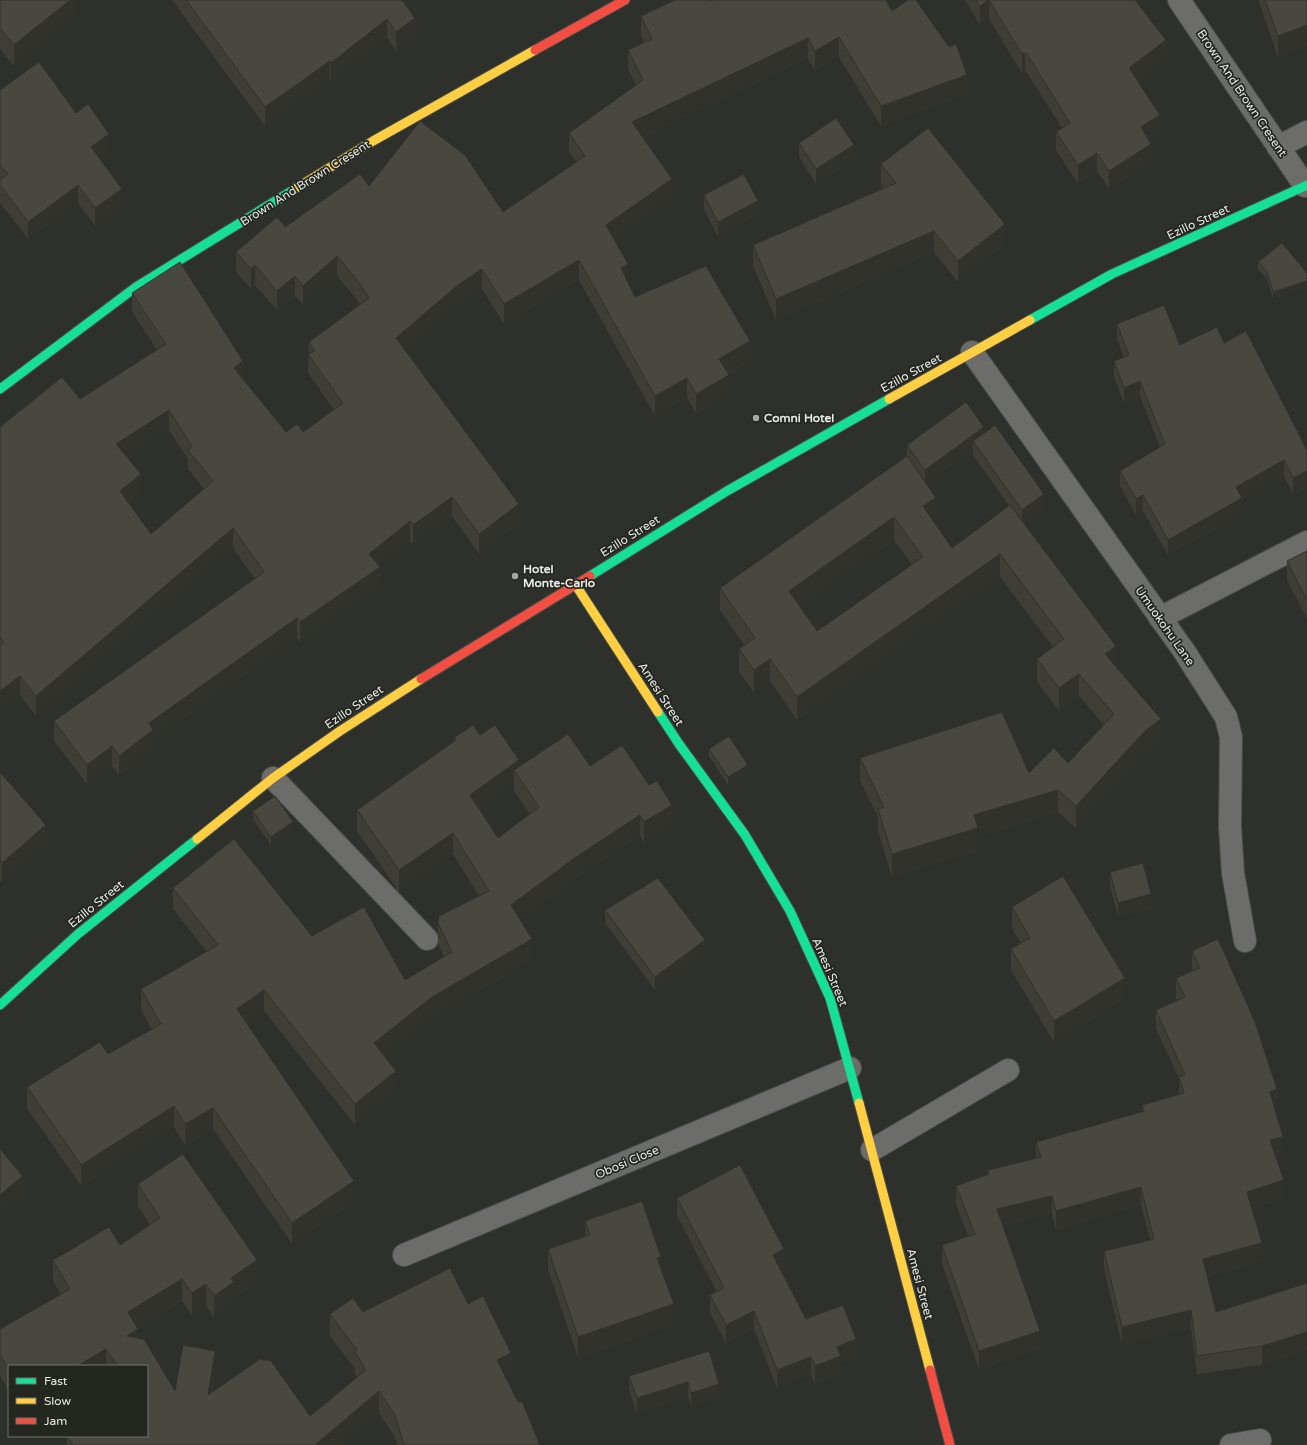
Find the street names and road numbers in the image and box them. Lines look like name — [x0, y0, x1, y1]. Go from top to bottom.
street label: Brown And Brown Cresent — [1194, 27, 1290, 160]
street label: Brown And Brown Cresent — [238, 137, 373, 229]
street label: Ezillo Street — [1165, 201, 1232, 243]
street label: Ezillo Street — [878, 350, 944, 395]
street label: Ezillo Street — [598, 512, 663, 560]
street label: Umuokohu Lane — [1132, 584, 1198, 669]
street label: Amesi Street — [635, 660, 687, 729]
street label: Ezillo Street — [322, 682, 386, 732]
street label: Ezillo Street — [65, 877, 127, 931]
street label: Amesi Street — [809, 936, 851, 1009]
street label: Obosi Close — [593, 1142, 661, 1182]
street label: Amesi Street — [904, 1247, 936, 1321]

